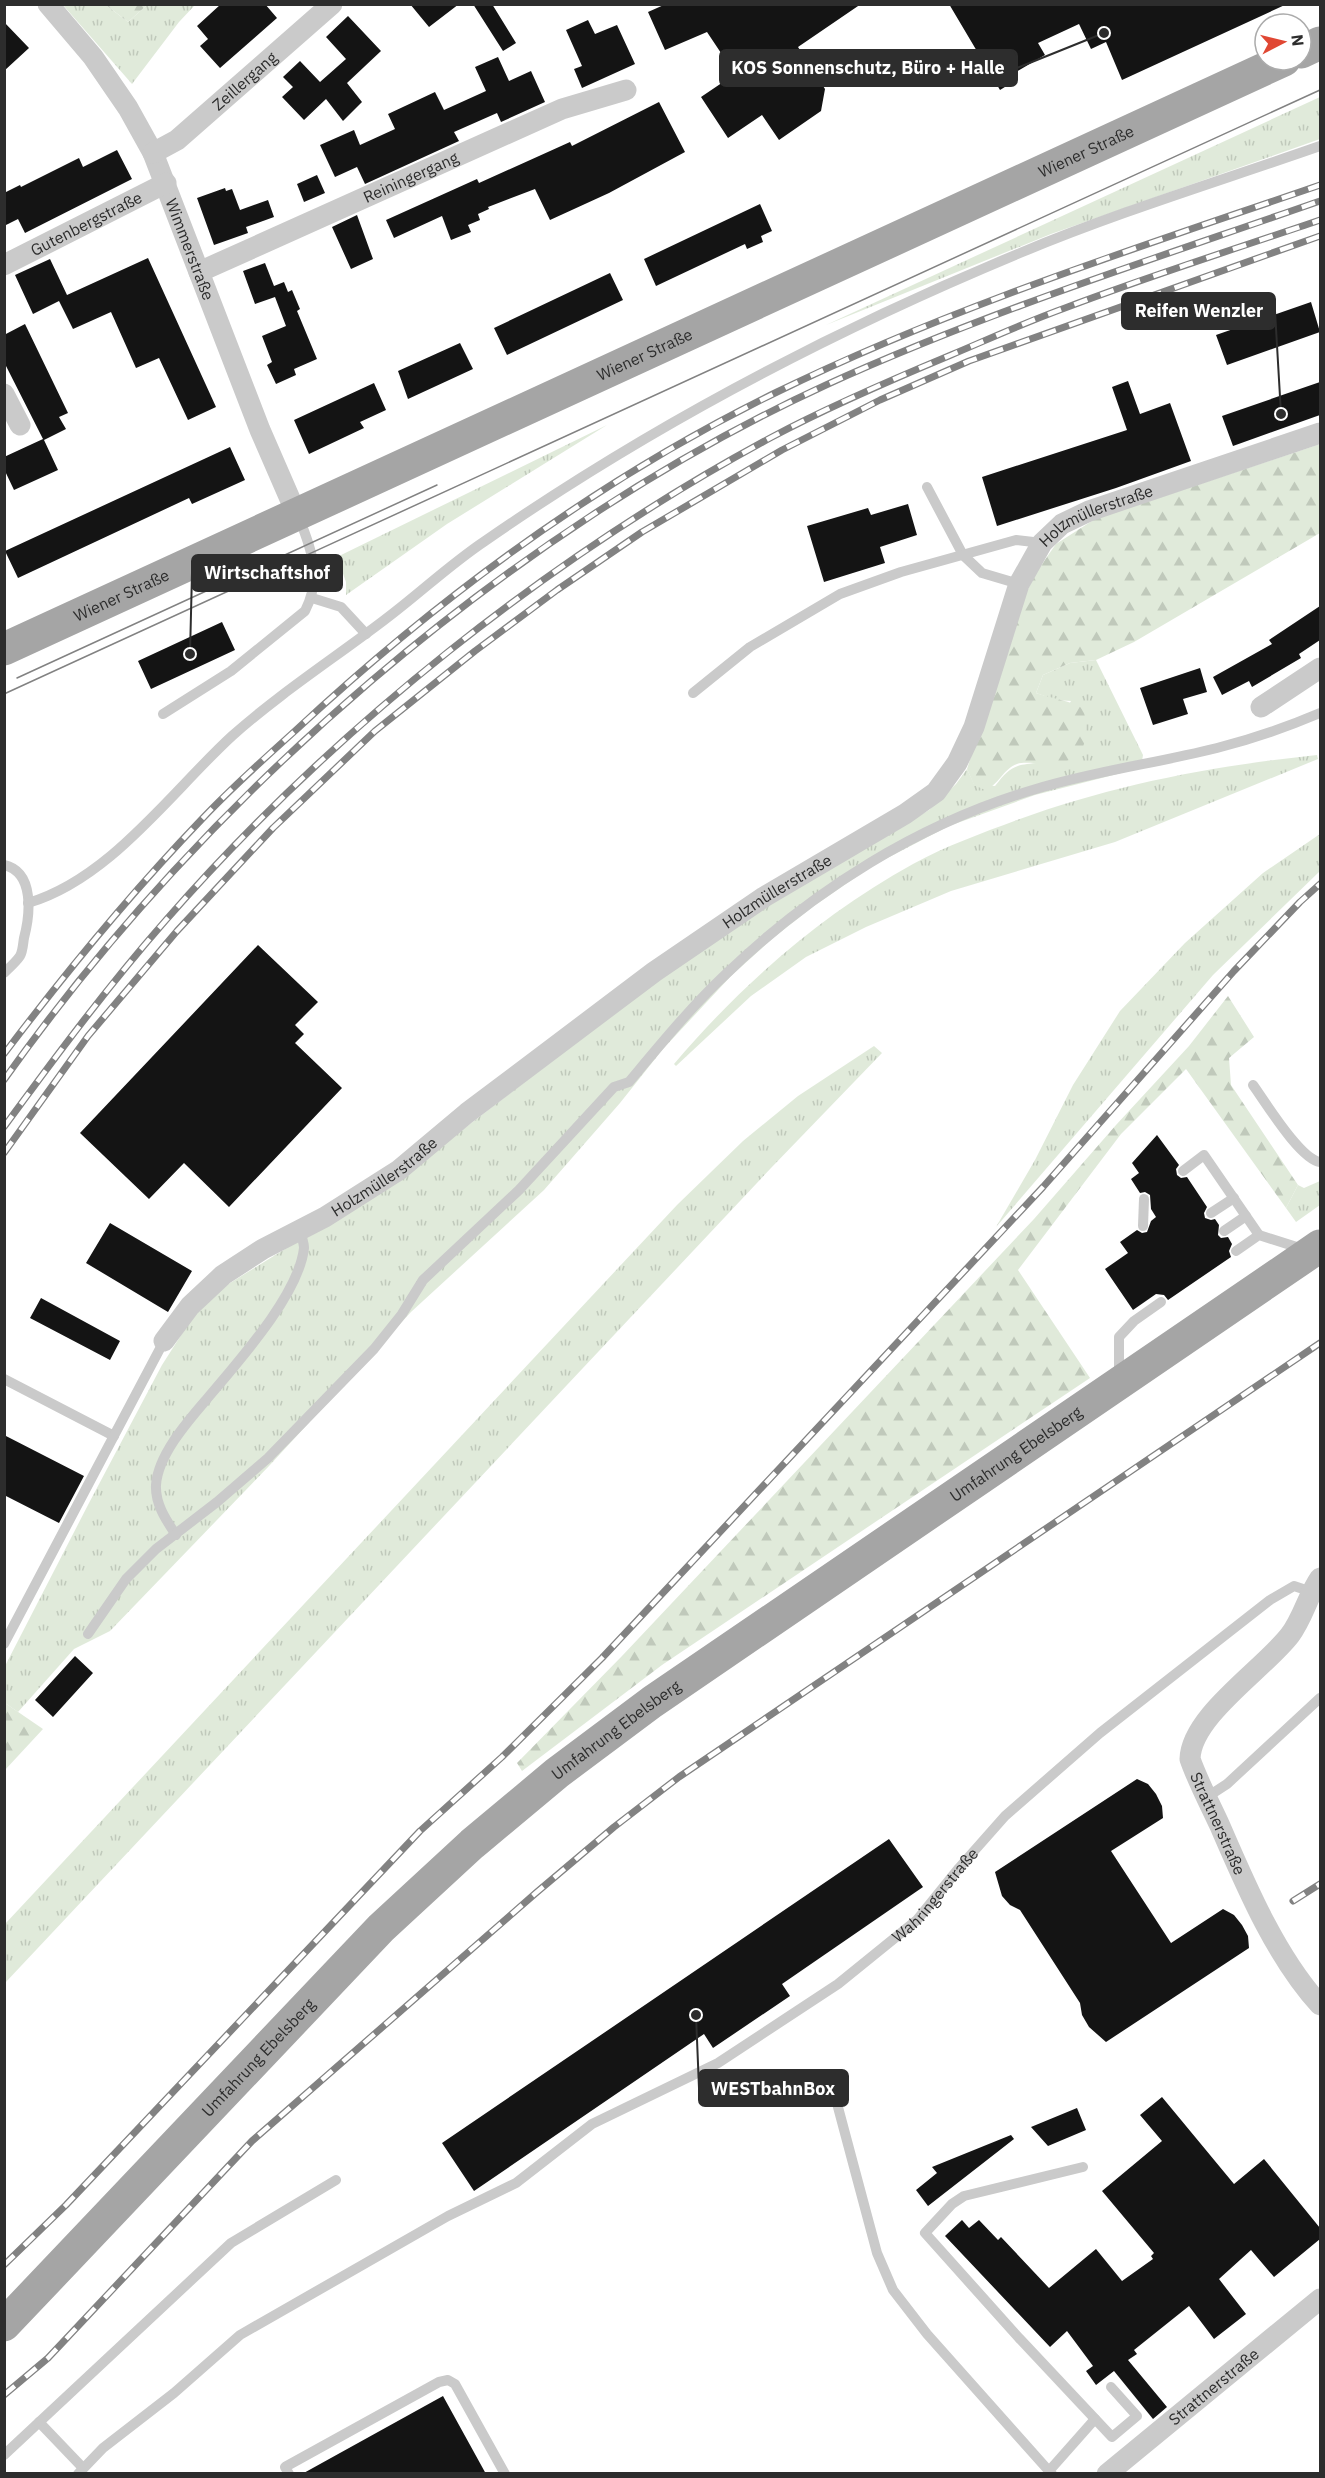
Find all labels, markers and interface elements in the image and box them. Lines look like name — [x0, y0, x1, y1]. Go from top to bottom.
north arrow — [1253, 12, 1313, 72]
text: N — [1287, 33, 1309, 47]
street label: Zeillergang — [208, 47, 281, 115]
callout: KOS Sonnenschutz, Büro + Halle — [720, 50, 1017, 86]
text: KOS Sonnenschutz, Büro + Halle — [731, 56, 1005, 79]
street label: Wiener Straße — [1035, 120, 1137, 182]
street label: Reiningergang — [360, 147, 462, 207]
street label: Gutenbergstraße — [27, 187, 145, 260]
street label: Wimmerstraße — [161, 195, 219, 303]
callout: Reifen Wenzler — [1122, 293, 1275, 329]
text: Reifen Wenzler — [1135, 299, 1263, 322]
street label: Wiener Straße — [594, 324, 696, 385]
street label: Holzmüllerstraße — [1035, 480, 1156, 551]
callout: Wirtschaftshof — [192, 555, 342, 591]
text: Wirtschaftshof — [204, 561, 330, 584]
street label: Wiener Straße — [70, 564, 172, 626]
street label: Holzmüllerstraße — [718, 849, 835, 933]
street label: Holzmüllerstraße — [327, 1132, 441, 1221]
street label: Umfahrung Ebelsberg — [946, 1401, 1086, 1506]
street label: Umfahrung Ebelsberg — [547, 1675, 685, 1784]
street label: Strattnerstraße — [1186, 1769, 1250, 1878]
street label: Wahringerstraße — [888, 1843, 982, 1946]
street label: Umfahrung Ebelsberg — [197, 1994, 319, 2121]
callout: WESTbahnBox — [699, 2070, 848, 2106]
text: WESTbahnBox — [711, 2077, 835, 2100]
street label: Strattnerstraße — [1164, 2343, 1263, 2429]

